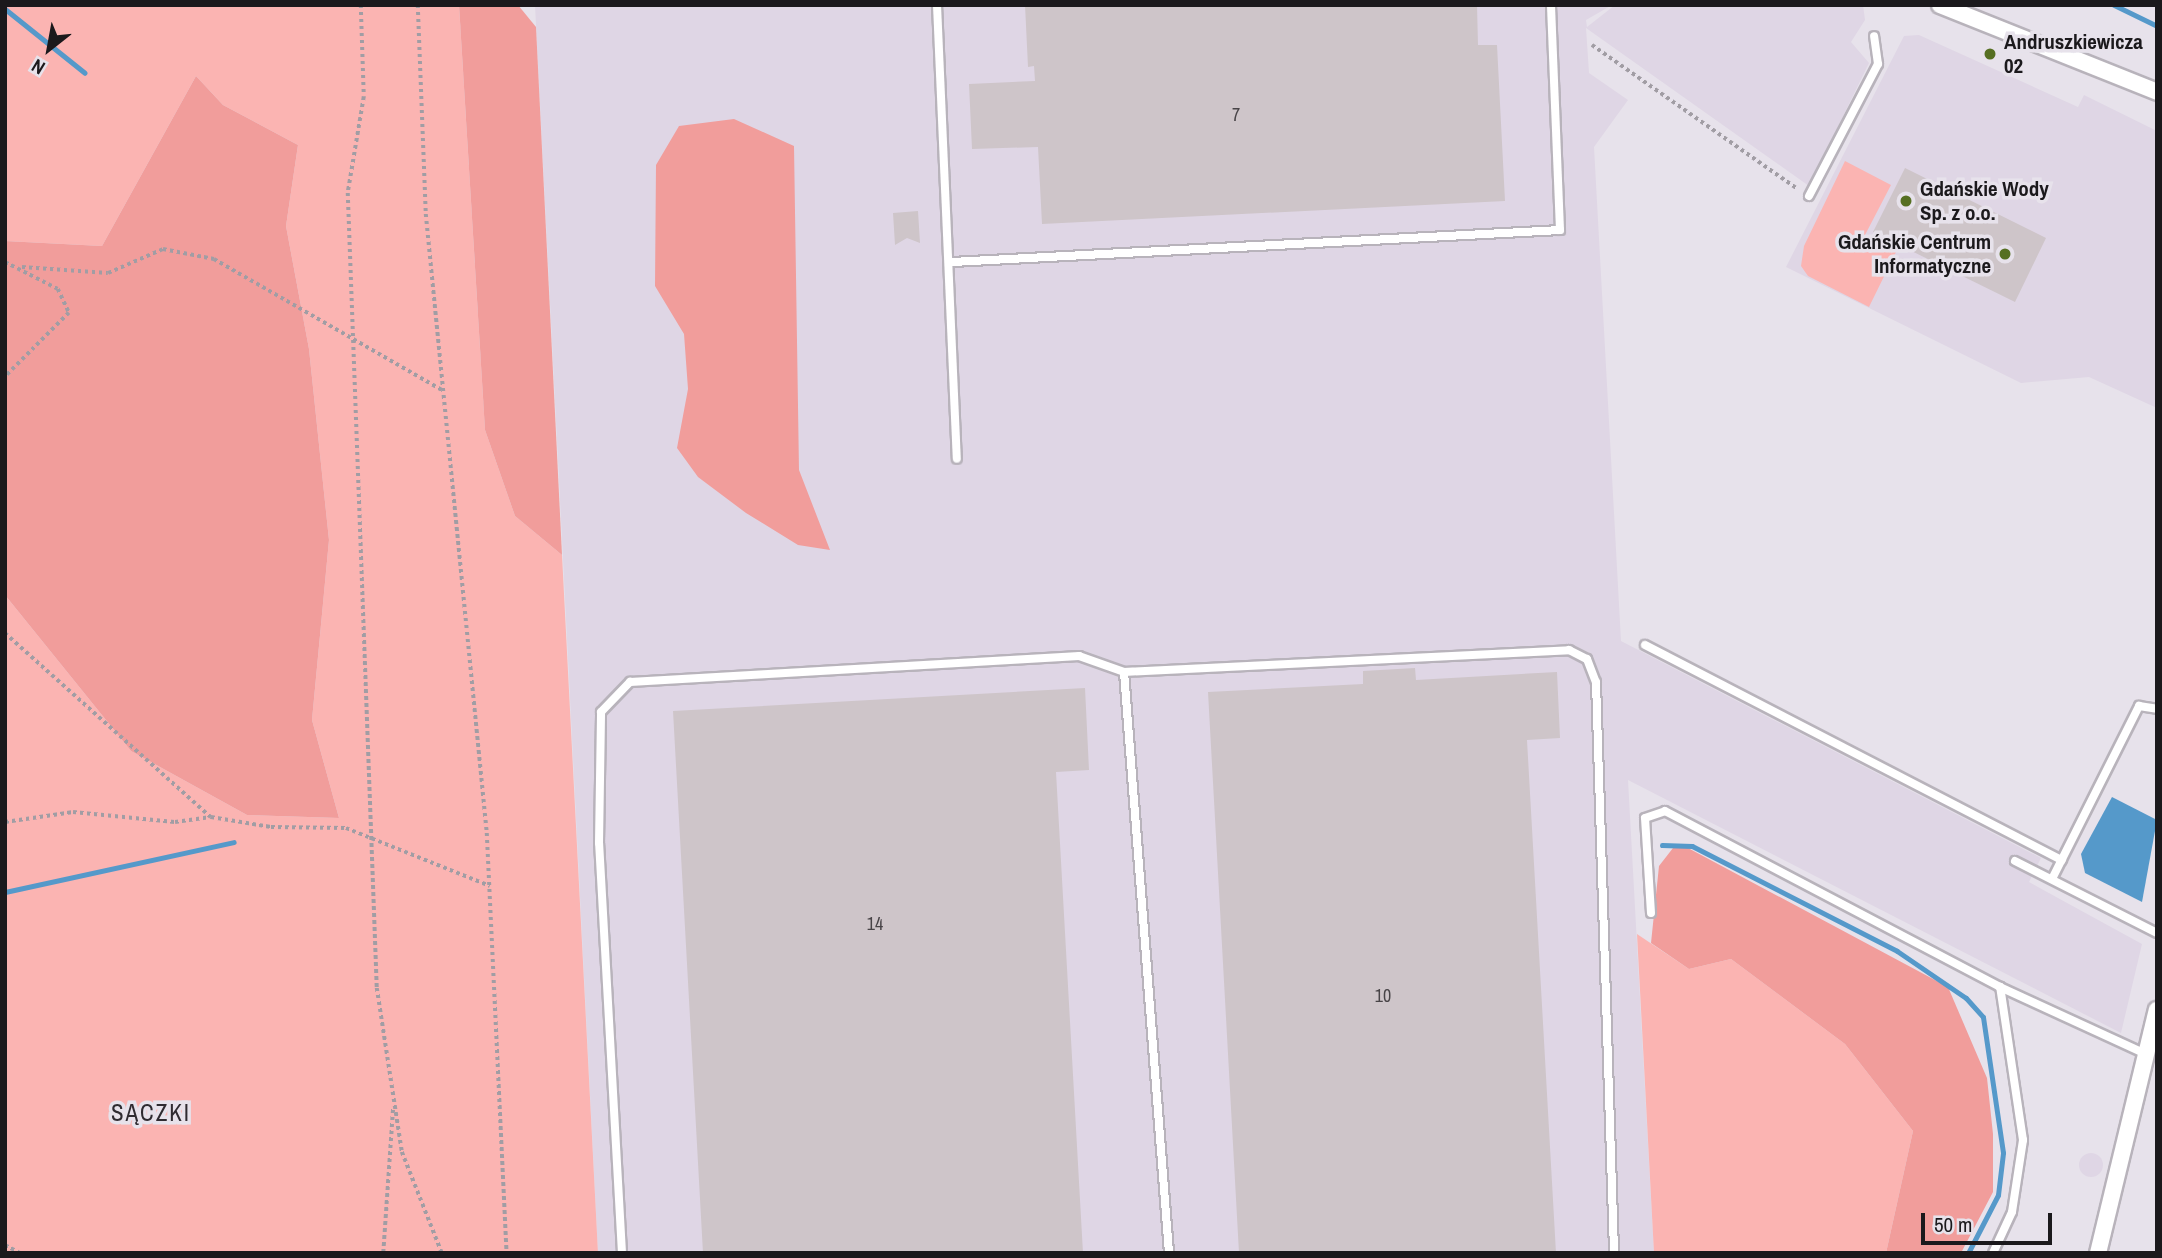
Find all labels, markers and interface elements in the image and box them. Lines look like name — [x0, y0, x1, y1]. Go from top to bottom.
north arrow — [14, 14, 84, 84]
place label: Andruszkiewicza 02 — [2004, 29, 2143, 79]
marker: Andruszkiewicza 02 — [1982, 46, 1998, 62]
text: N — [27, 53, 50, 81]
house number: 7 — [1232, 104, 1240, 126]
place label: Gdańskie Wody Sp. z o.o. — [1920, 176, 2049, 226]
marker: Gdańskie Wody Sp. z o.o. — [1898, 193, 1914, 209]
place label: Gdańskie Centrum Informatyczne — [1838, 229, 1991, 279]
marker: Gdańskie Centrum Informatyczne — [1997, 246, 2013, 262]
house number: 14 — [867, 913, 883, 935]
house number: 10 — [1375, 985, 1391, 1007]
district label: SĄCZKI — [112, 1099, 190, 1127]
scale bar — [1924, 1198, 2055, 1242]
text: 50 m — [1934, 1210, 1972, 1239]

